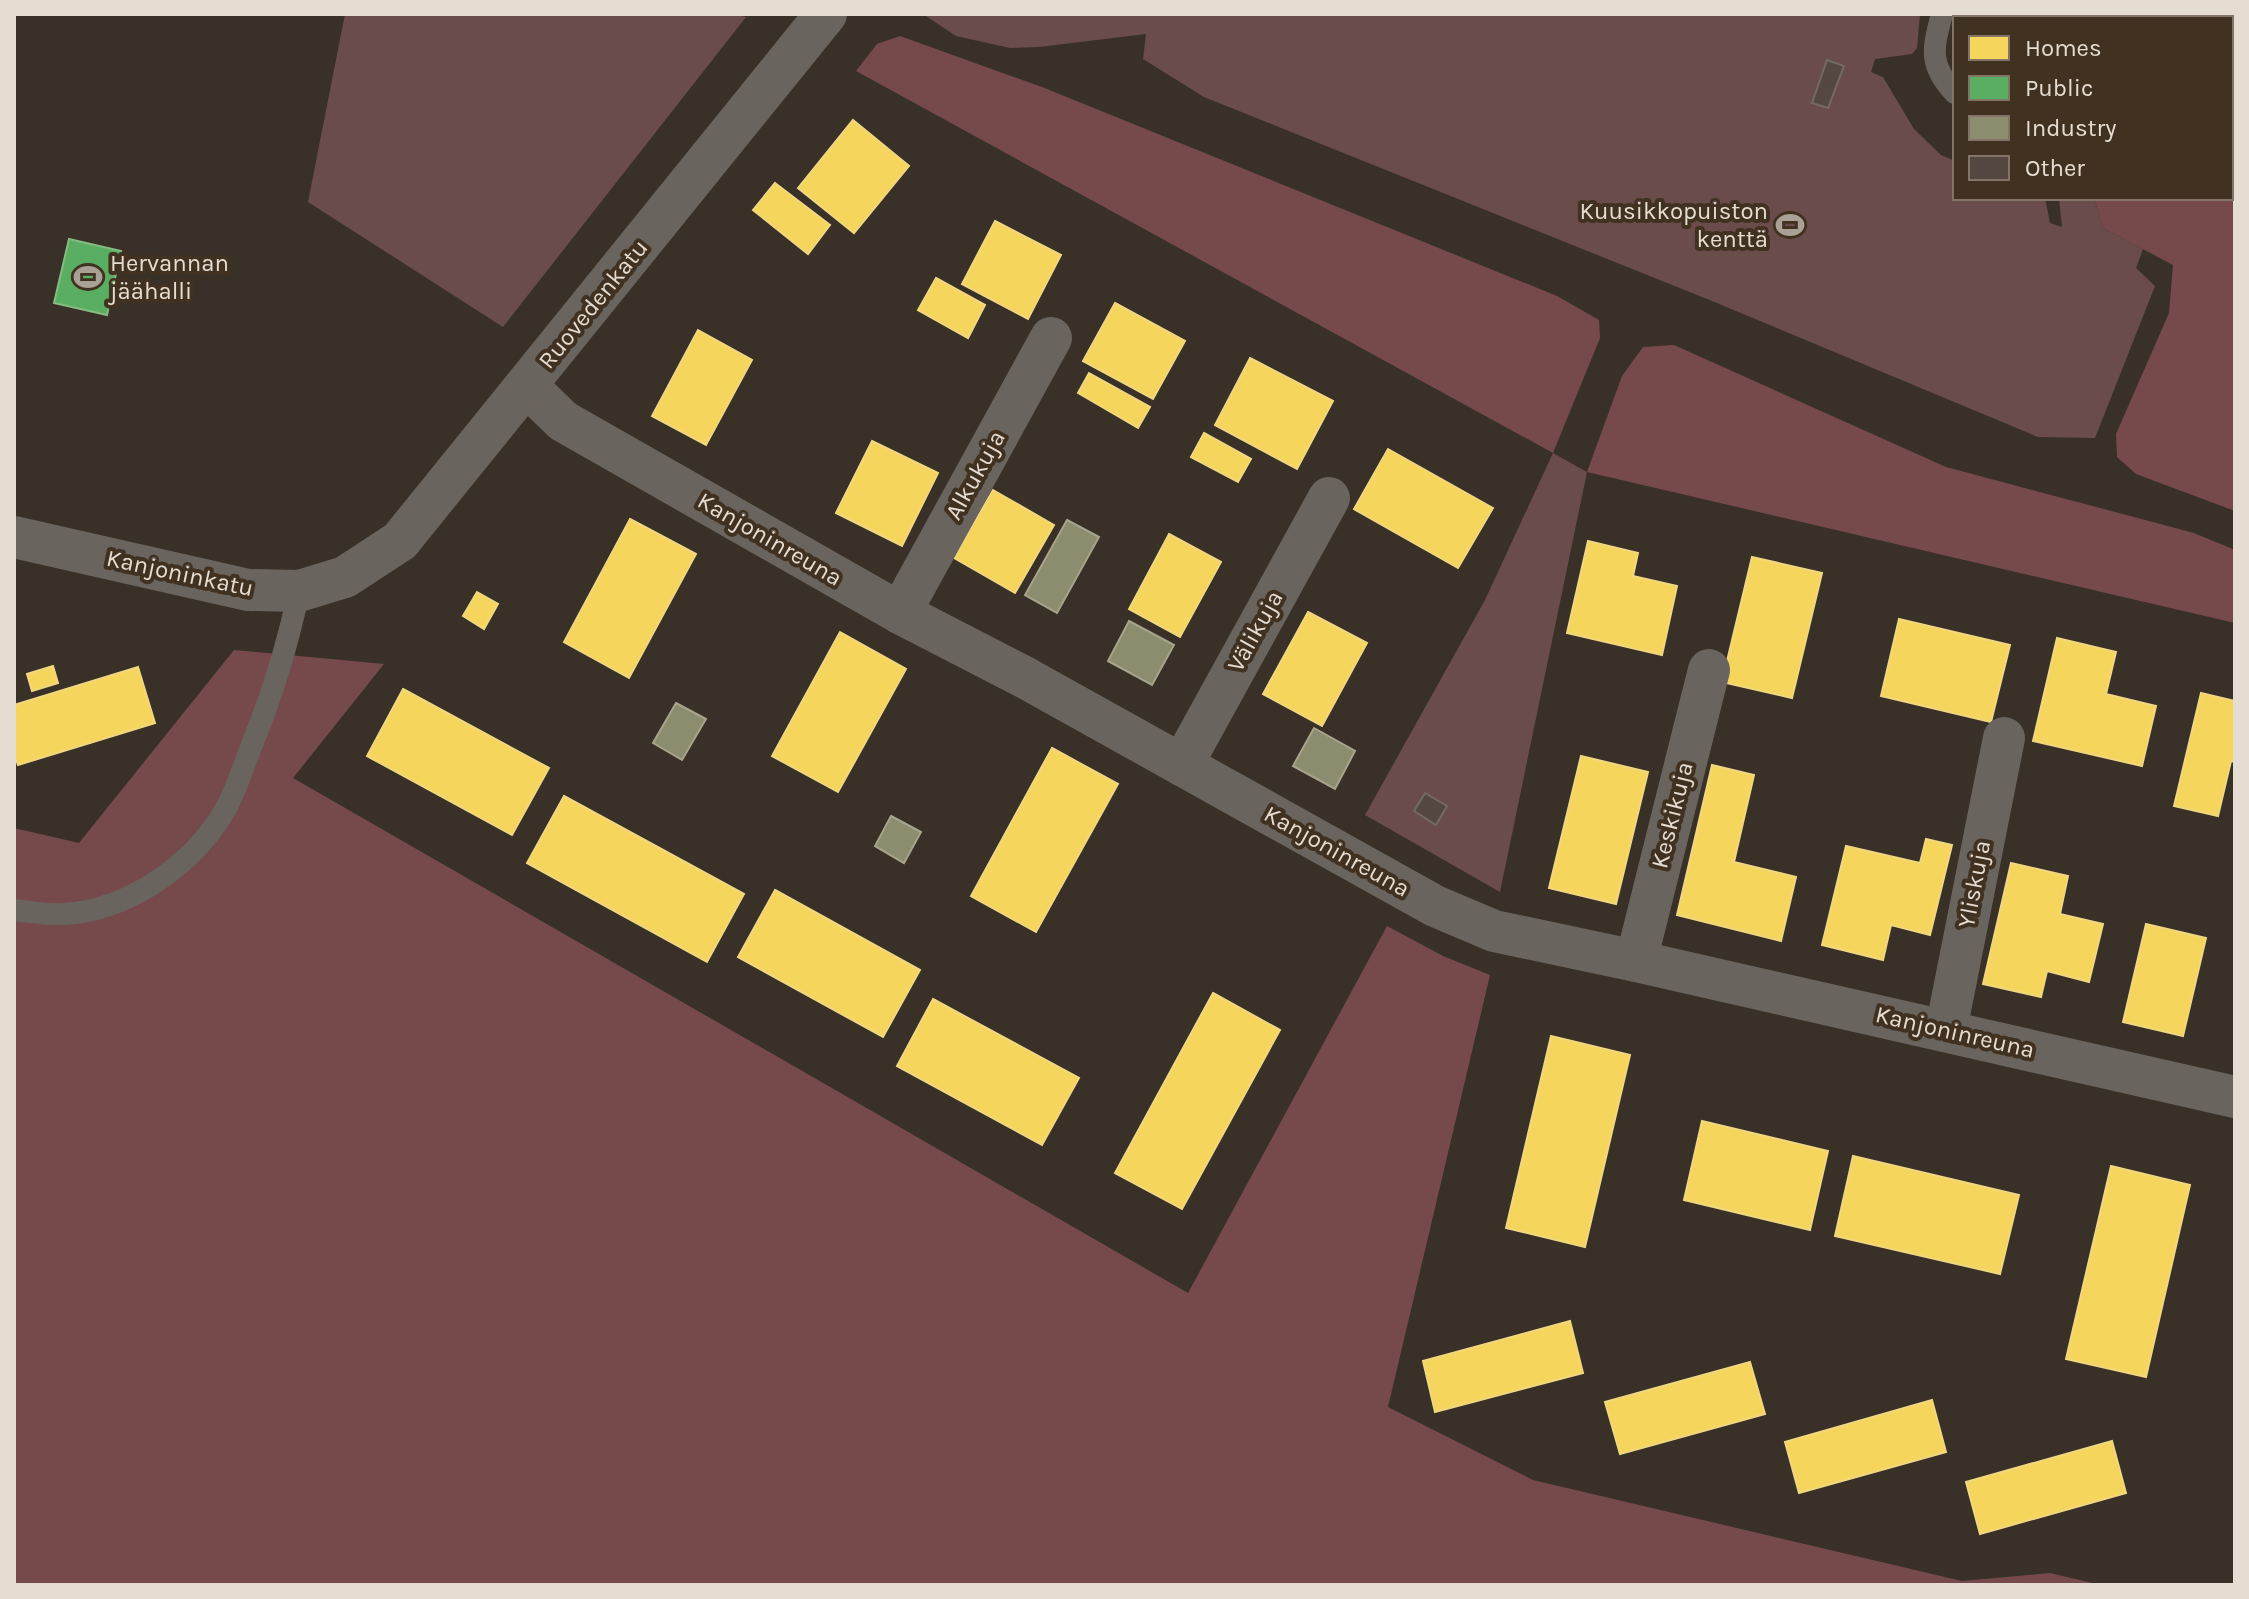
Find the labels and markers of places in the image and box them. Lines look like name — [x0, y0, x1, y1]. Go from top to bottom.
place label: Kuusikkopuiston kenttä — [1579, 197, 1768, 253]
sports icon: Kuusikkopuiston kenttä — [1775, 210, 1805, 240]
place label: Hervannan jäähalli — [107, 249, 229, 305]
sports icon: Hervannan jäähalli — [73, 262, 103, 292]

